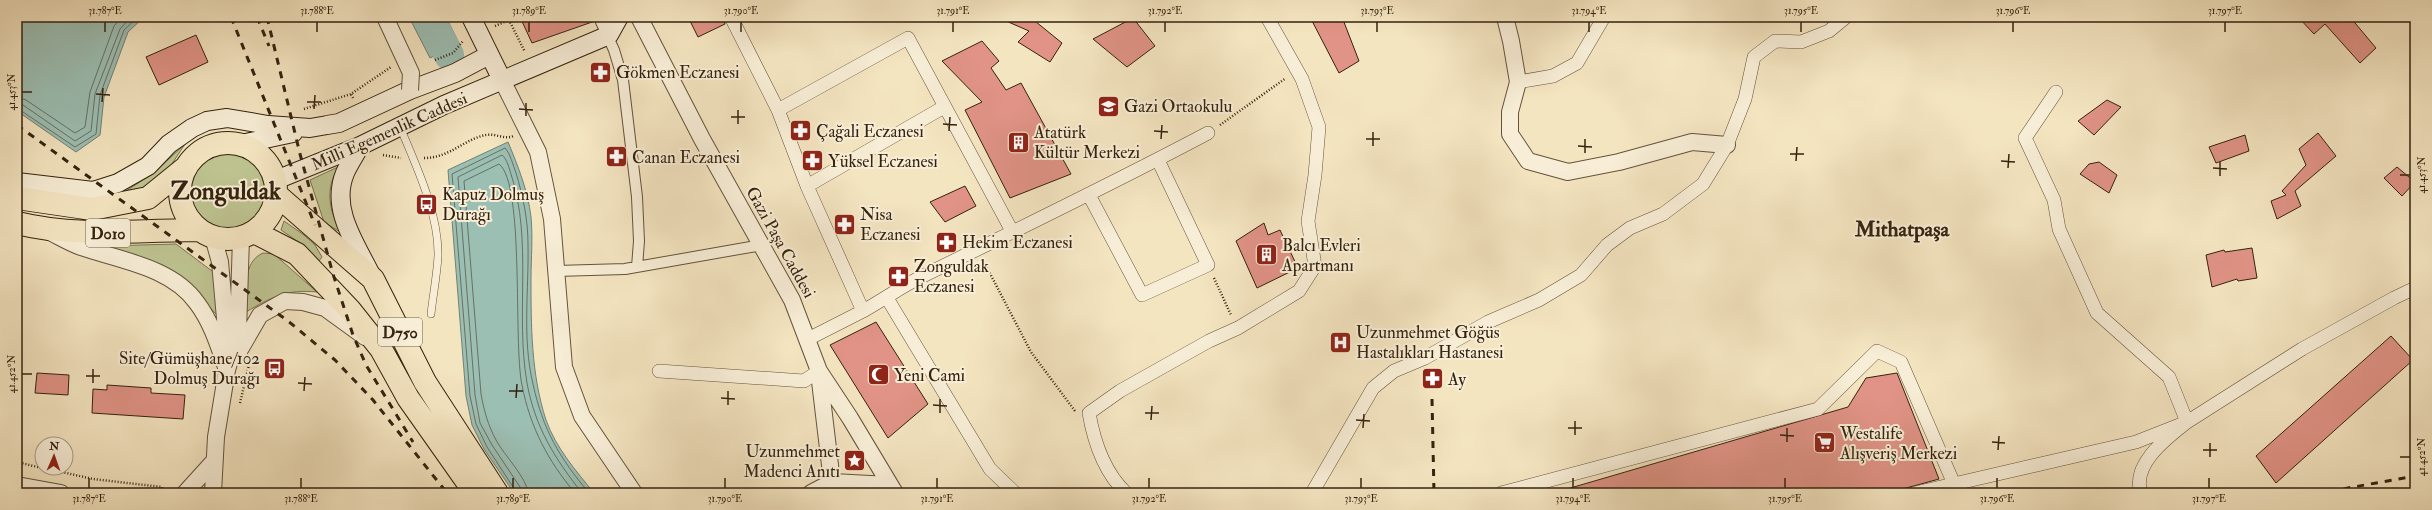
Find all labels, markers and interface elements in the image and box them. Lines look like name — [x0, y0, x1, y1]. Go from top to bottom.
text: 31.787°E — [88, 5, 122, 17]
text: 31.788°E — [300, 5, 334, 17]
text: 31.789°E — [512, 5, 546, 17]
text: 31.790°E — [724, 5, 758, 17]
text: 31.791°E — [937, 5, 969, 17]
text: 31.792°E — [1148, 5, 1182, 17]
text: 31.793°E — [1360, 5, 1394, 17]
text: 31.794°E — [1572, 5, 1606, 17]
text: 31.795°E — [1784, 5, 1818, 17]
text: 31.796°E — [1996, 5, 2030, 17]
text: 31.797°E — [2208, 5, 2242, 17]
pharmacy icon: Gökmen Eczanesi — [587, 59, 613, 85]
place label: Gökmen Eczanesi — [616, 62, 740, 83]
text: 41.453°N — [6, 73, 18, 111]
street label: Milli Egemenlik Caddesi — [308, 87, 471, 175]
school or university icon: Gazi Ortaokulu — [1095, 93, 1121, 119]
place label: Gazi Ortaokulu — [1124, 96, 1232, 117]
pharmacy icon: Çağali Eczanesi — [787, 118, 813, 144]
place label: Çağali Eczanesi — [816, 121, 924, 142]
place label: Atatürk Kültür Merkezi — [1033, 122, 1141, 163]
building icon: Atatürk Kültür Merkezi — [1005, 129, 1031, 155]
pharmacy icon: Canan Eczanesi — [604, 144, 630, 170]
place label: Canan Eczanesi — [632, 147, 740, 168]
pharmacy icon: Yüksel Eczanesi — [800, 148, 826, 174]
place label: Yüksel Eczanesi — [828, 151, 938, 172]
text: 41.453°N — [2416, 156, 2428, 194]
district label: Zonguldak — [171, 176, 282, 207]
street label: Gazi Paşa Caddesi — [741, 183, 820, 302]
place label: Kapuz Dolmuş Durağı — [442, 184, 544, 225]
bus stop icon: Kapuz Dolmuş Durağı — [413, 191, 439, 217]
place label: Nisa Eczanesi — [860, 204, 921, 245]
pharmacy icon: Nisa Eczanesi — [832, 211, 858, 237]
district label: Mithatpaşa — [1854, 216, 1950, 243]
road number: D010 — [86, 219, 130, 247]
pharmacy icon: Hekim Eczanesi — [933, 229, 959, 255]
place label: Hekim Eczanesi — [962, 232, 1073, 253]
place label: Balcı Evleri Apartmanı — [1281, 235, 1361, 277]
building icon: Balcı Evleri Apartmanı — [1254, 242, 1280, 268]
place label: Zonguldak Eczanesi — [914, 256, 989, 297]
pharmacy icon: Zonguldak Eczanesi — [885, 263, 911, 289]
road number: D750 — [378, 318, 422, 346]
place label: Uzunmehmet Göğüs Hastalıkları Hastanesi — [1356, 322, 1504, 363]
hospital icon: Uzunmehmet Göğüs Hastalıkları Hastanesi — [1328, 329, 1354, 355]
place label: Site/Gümüşhane/102 Dolmuş Durağı — [119, 348, 260, 389]
text: 41.452°N — [6, 355, 18, 393]
bus stop icon: Site/Gümüşhane/102 Dolmuş Durağı — [262, 355, 288, 381]
mosque icon: Yeni Cami — [866, 362, 892, 388]
place label: Yeni Cami — [894, 365, 966, 386]
pharmacy icon: Ay — [1420, 366, 1446, 392]
place label: Ay — [1447, 369, 1466, 391]
place label: Westalife Alışveriş Merkezi — [1839, 423, 1958, 464]
supermarket icon: Westalife Alışveriş Merkezi — [1811, 430, 1837, 456]
north arrow — [34, 436, 74, 476]
text: 41.452°N — [2416, 438, 2428, 476]
text: N — [48, 440, 61, 453]
place label: Uzunmehmet Madenci Anıtı — [743, 441, 840, 482]
place icon: Uzunmehmet Madenci Anıtı — [842, 448, 868, 474]
text: 31.787°E — [72, 493, 106, 505]
text: 31.788°E — [284, 493, 318, 505]
text: 31.789°E — [496, 493, 530, 505]
text: 31.790°E — [708, 493, 742, 505]
text: 31.791°E — [921, 493, 953, 505]
text: 31.792°E — [1132, 493, 1166, 505]
text: 31.793°E — [1344, 493, 1378, 505]
text: 31.794°E — [1556, 493, 1590, 505]
text: 31.795°E — [1768, 493, 1802, 505]
text: 31.796°E — [1980, 493, 2014, 505]
text: 31.797°E — [2192, 493, 2226, 505]

